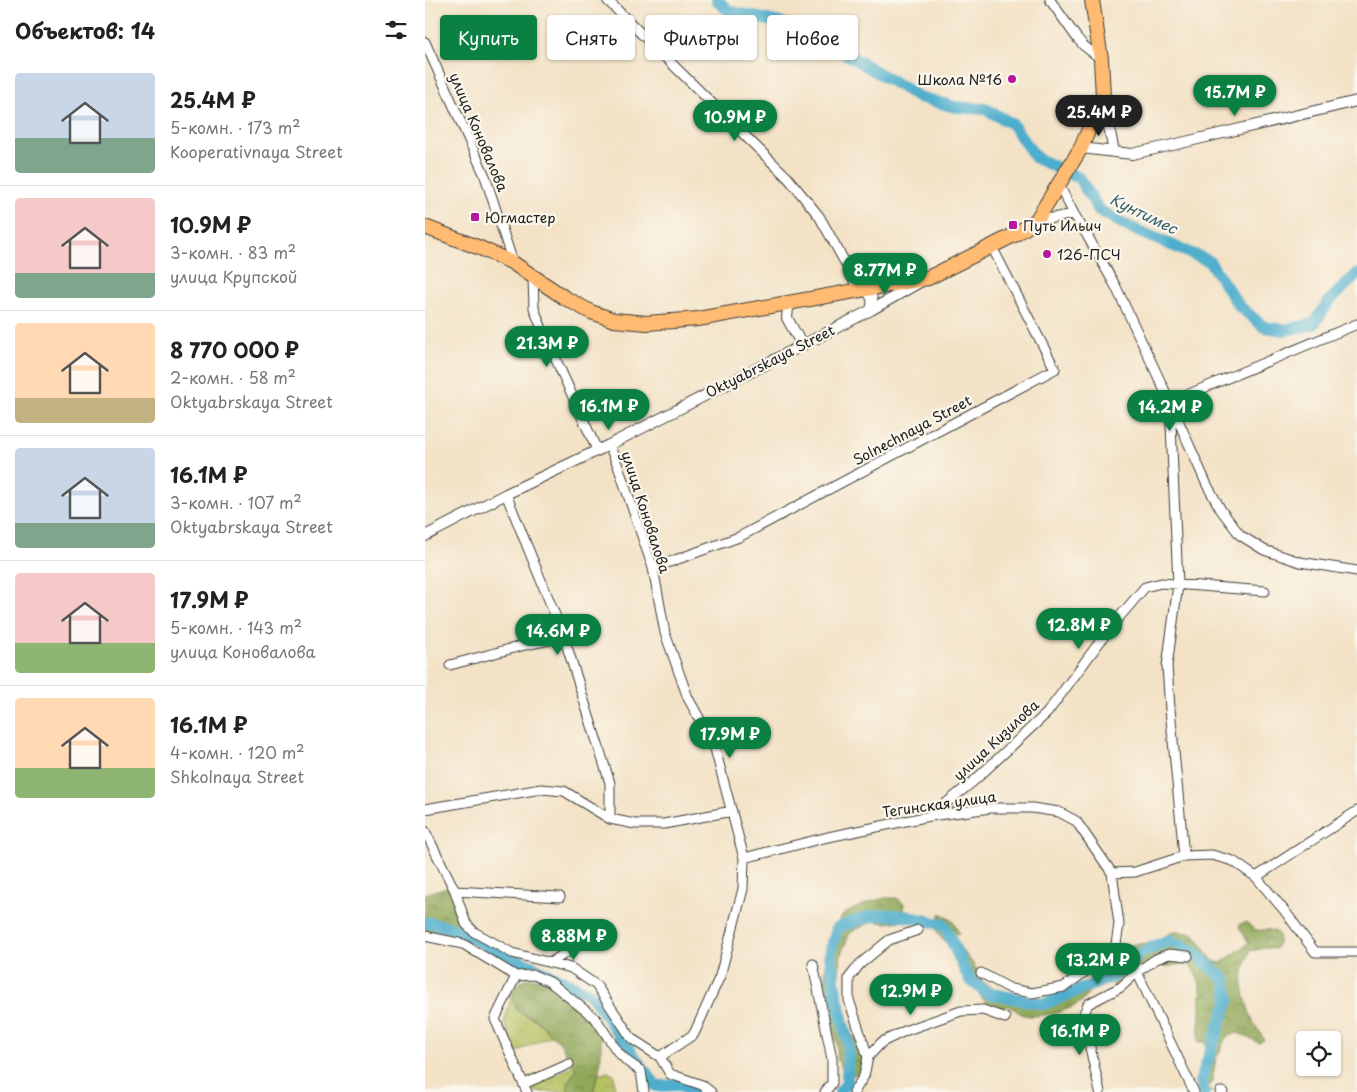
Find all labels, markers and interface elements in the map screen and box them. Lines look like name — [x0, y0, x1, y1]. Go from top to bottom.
text: Объектов: 14 — [15, 14, 155, 46]
chip: Купить — [440, 15, 537, 60]
chip: Снять — [547, 15, 635, 60]
chip: Фильтры — [645, 15, 757, 60]
chip: Новое — [767, 15, 858, 60]
icon: filters — [382, 16, 410, 44]
street label: улица Коновалова — [444, 69, 514, 195]
place label: Школа №16 — [918, 69, 1002, 90]
marker: Школа №16 — [1006, 73, 1018, 85]
pin: 15.7M ₽ — [1189, 74, 1281, 117]
text: 15.7M ₽ — [1204, 79, 1266, 103]
text: 25.4M ₽ — [170, 83, 256, 115]
icon: home — [55, 93, 115, 153]
pin: 25.4M ₽ — [1053, 94, 1145, 137]
text: 25.4M ₽ — [1066, 99, 1132, 123]
pin: 10.9M ₽ — [689, 100, 781, 142]
text: 10.9M ₽ — [704, 104, 766, 128]
text: 5-комн. · 173 m² — [170, 115, 300, 139]
text: Kooperativnaya Street — [170, 139, 343, 163]
water label: Кунтимес — [1107, 187, 1182, 240]
place label: Югмастер — [485, 207, 555, 228]
text: 10.9M ₽ — [170, 208, 251, 240]
marker: Югмастер — [469, 211, 481, 223]
place label: Путь Ильич — [1023, 215, 1101, 236]
icon: home — [55, 218, 115, 278]
marker: Путь Ильич — [1007, 219, 1019, 231]
text: 3-комн. · 83 m² — [170, 240, 296, 264]
place label: 126-ПСЧ — [1057, 244, 1121, 265]
marker: 126-ПСЧ — [1041, 248, 1053, 260]
pin: 8.77M ₽ — [839, 252, 931, 295]
text: 8.77M ₽ — [853, 257, 917, 281]
text: улица Крупской — [170, 264, 297, 288]
street label: Oktyabrskaya Street — [702, 319, 838, 403]
pin: 21.3M ₽ — [501, 326, 593, 368]
text: 21.3M ₽ — [516, 330, 578, 354]
text: 8 770 000 ₽ — [170, 333, 299, 365]
icon: home — [55, 343, 115, 403]
text: 2-комн. · 58 m² — [170, 365, 296, 389]
pin: 16.1M ₽ — [563, 388, 655, 431]
text: Oktyabrskaya Street — [170, 389, 333, 413]
street label: Solnechnaya Street — [849, 390, 975, 470]
pin: 14.2M ₽ — [1124, 390, 1216, 432]
text: 16.1M ₽ — [579, 393, 639, 417]
text: 14.2M ₽ — [1138, 394, 1202, 418]
street label: улица Коновалова — [616, 448, 676, 576]
text: 16.1M ₽ — [170, 458, 248, 490]
icon: home — [55, 468, 115, 528]
text: 3-комн. · 107 m² — [170, 490, 302, 514]
text: Oktyabrskaya Street — [170, 514, 333, 538]
text: 17.9M ₽ — [170, 583, 249, 615]
icon: home — [55, 593, 115, 653]
pin: 12.8M ₽ — [1033, 608, 1125, 650]
text: 12.8M ₽ — [1047, 612, 1111, 636]
pin: 14.6M ₽ — [512, 614, 604, 656]
text: 5-комн. · 143 m² — [170, 615, 302, 639]
text: 14.6M ₽ — [526, 618, 590, 642]
text: улица Коновалова — [170, 639, 316, 663]
street label: улица Кизилова — [948, 694, 1044, 785]
text: 16.1M ₽ — [170, 708, 248, 740]
pin: 17.9M ₽ — [684, 716, 776, 759]
icon: home — [55, 718, 115, 778]
text: 17.9M ₽ — [700, 721, 760, 745]
text: 4-комн. · 120 m² — [170, 740, 305, 764]
text: Shkolnaya Street — [170, 764, 304, 788]
street label: Тегинская улица — [881, 786, 997, 822]
pin: 8.88M ₽ — [528, 918, 620, 961]
text: 8.88M ₽ — [541, 923, 607, 947]
pin: 13.2M ₽ — [1052, 942, 1144, 985]
text: 13.2M ₽ — [1066, 947, 1130, 971]
pin: 12.9M ₽ — [865, 974, 957, 1016]
text: 12.9M ₽ — [881, 978, 941, 1002]
pin: 16.1M ₽ — [1034, 1014, 1126, 1056]
text: 16.1M ₽ — [1050, 1018, 1110, 1042]
map controls — [1296, 1031, 1341, 1076]
button: locate — [1296, 1031, 1341, 1076]

